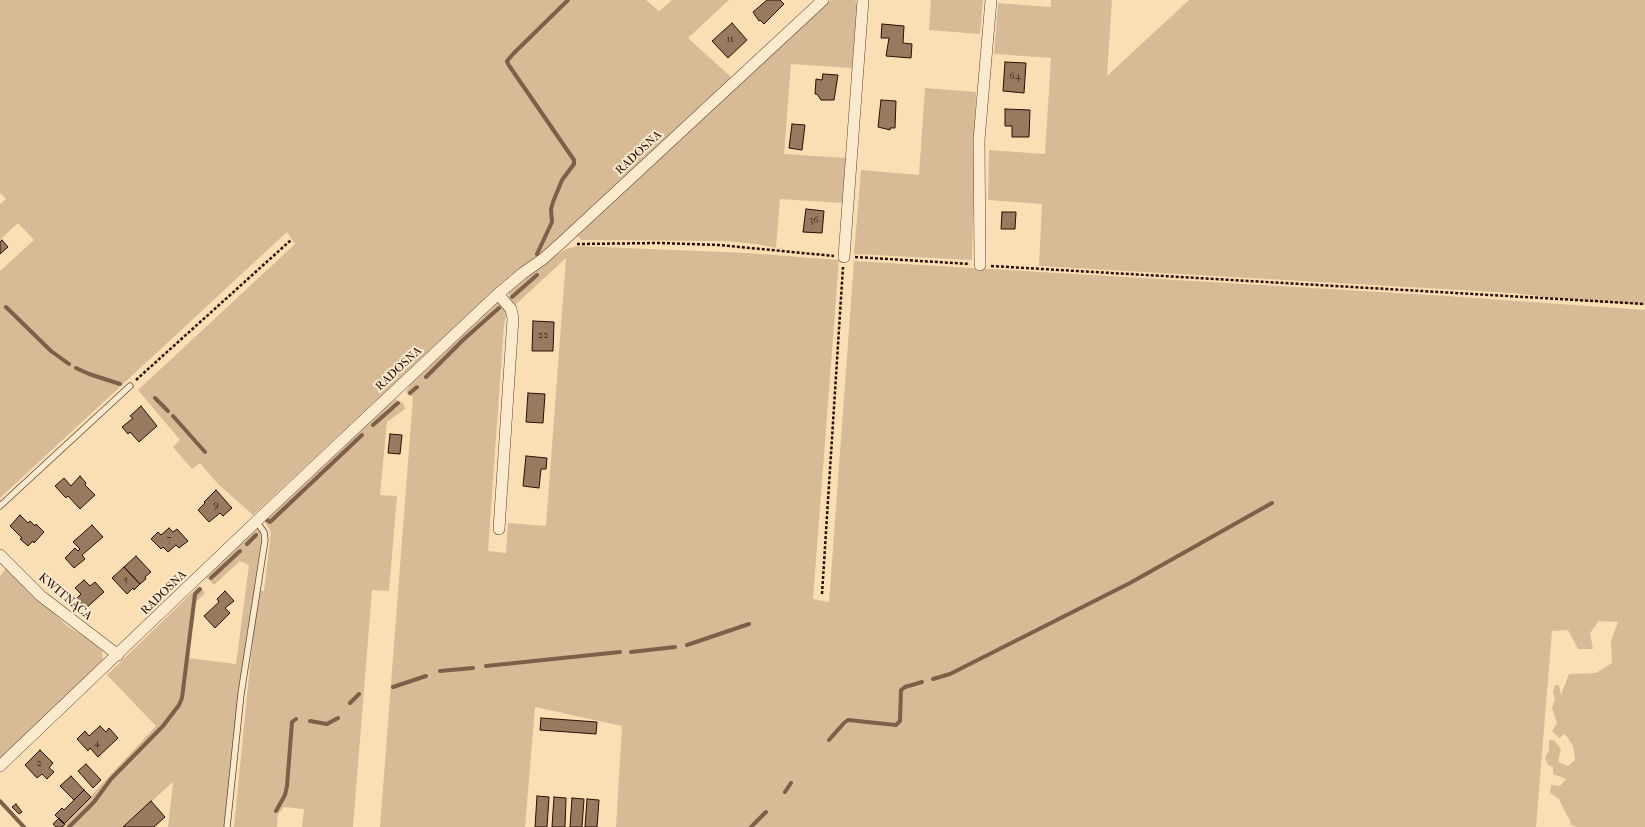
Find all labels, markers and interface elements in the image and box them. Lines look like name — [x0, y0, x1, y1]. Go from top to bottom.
house number: 11 — [726, 34, 734, 46]
house number: 64 — [1009, 71, 1021, 83]
street label: RADOSNA — [613, 128, 665, 178]
house number: 36 — [809, 215, 819, 227]
house number: 22 — [538, 330, 548, 342]
street label: RADOSNA — [373, 344, 425, 394]
house number: 9 — [213, 500, 219, 512]
house number: 7 — [167, 534, 171, 546]
street label: RADOSNA — [138, 568, 190, 618]
street label: KWITNĄCA — [35, 571, 95, 623]
house number: 5 — [124, 575, 128, 587]
house number: 4 — [94, 738, 100, 750]
house number: 2 — [36, 758, 42, 770]

